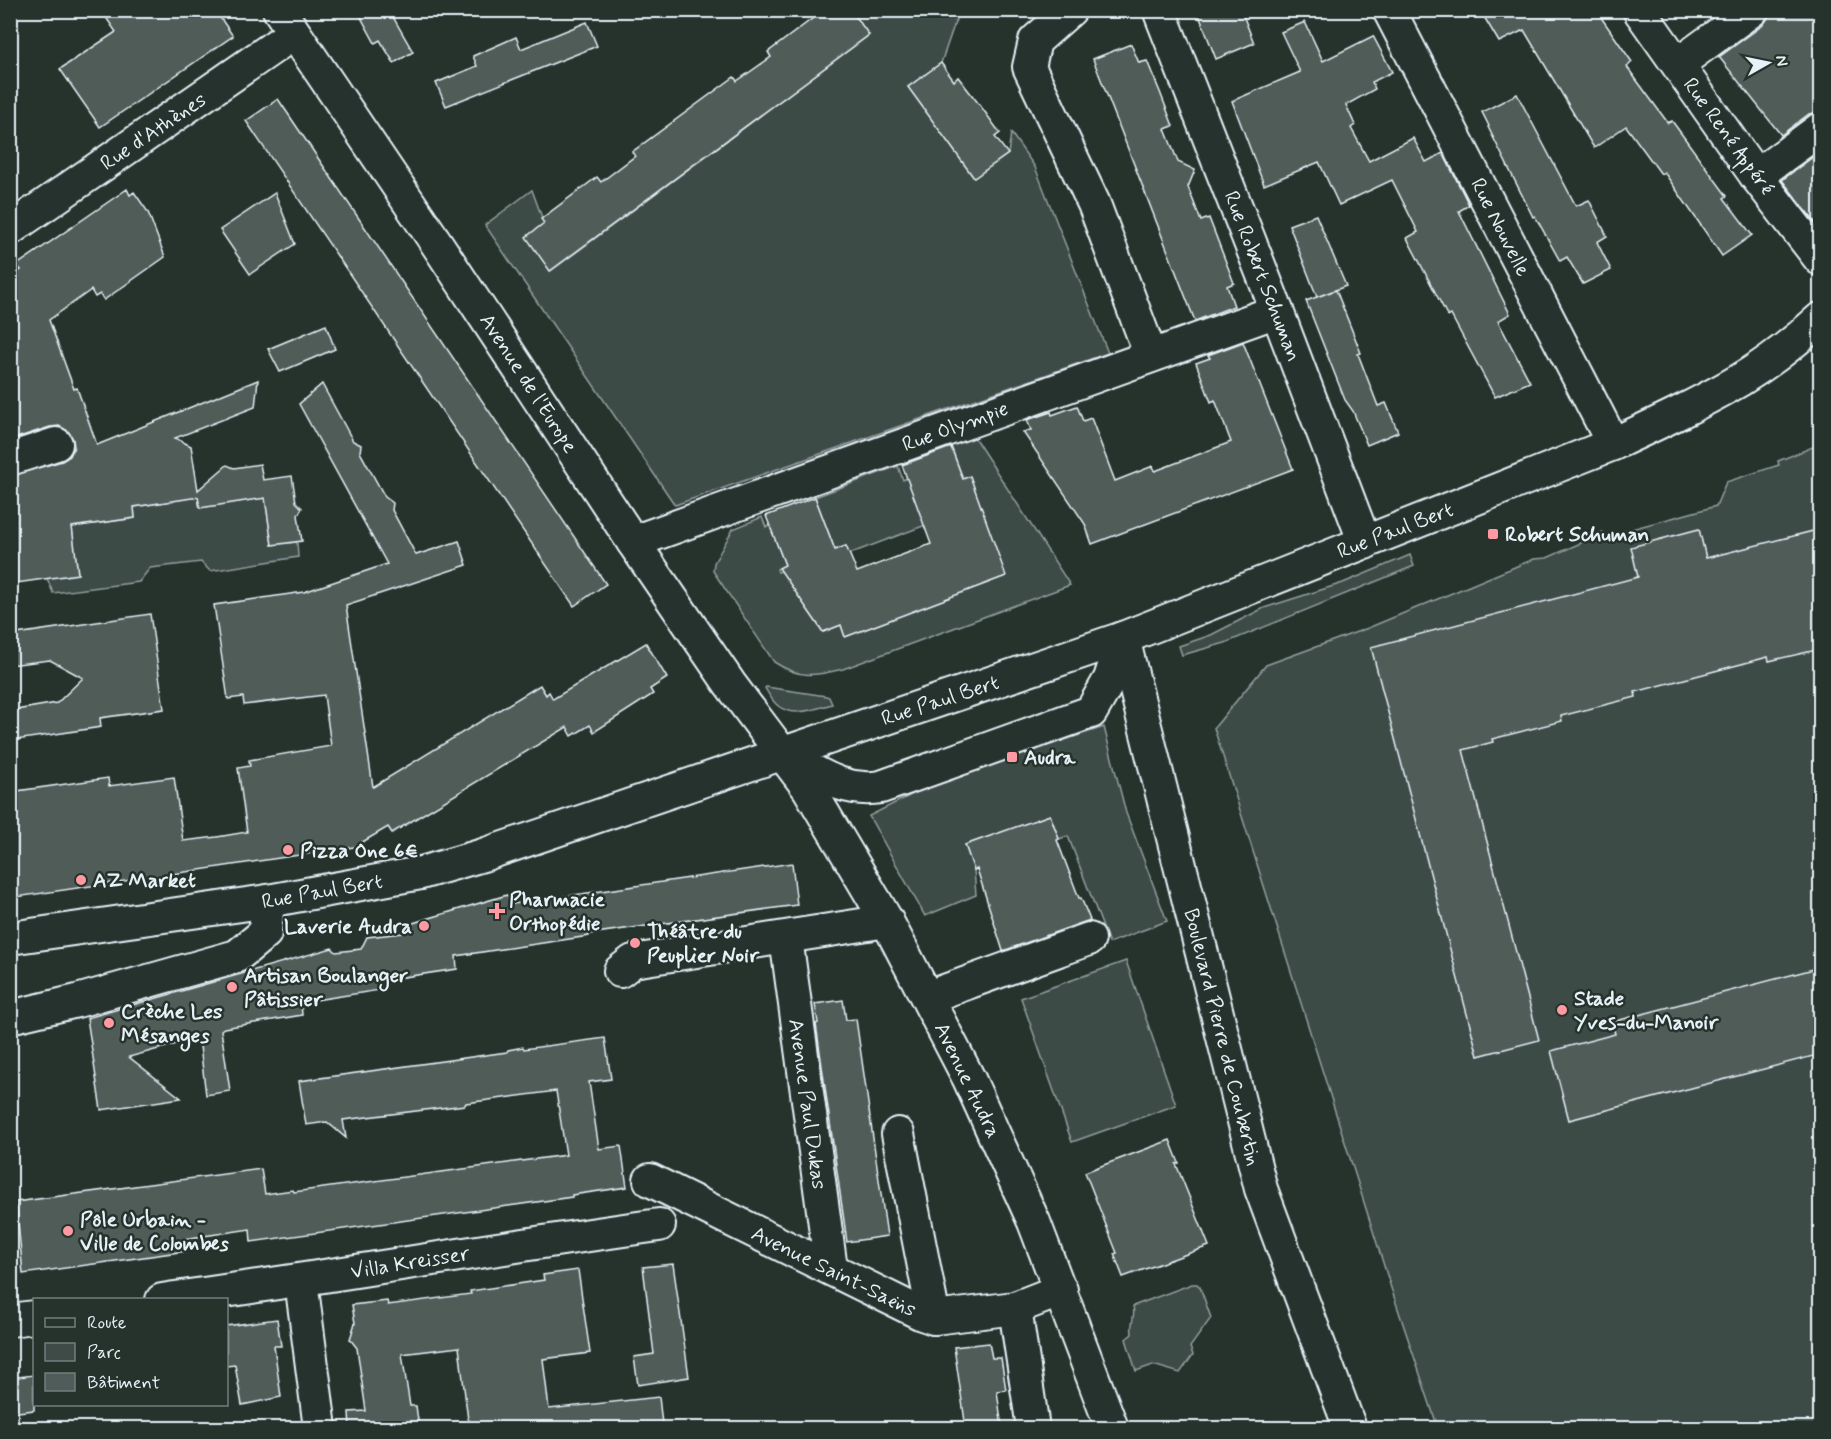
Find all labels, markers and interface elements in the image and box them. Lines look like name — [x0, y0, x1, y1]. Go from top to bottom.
north arrow — [1738, 33, 1798, 93]
text: N — [1770, 54, 1793, 68]
street label: Rue René Appéré — [1675, 72, 1780, 202]
street label: Rue d'Athènes — [95, 86, 212, 178]
street label: Rue Nouvelle — [1463, 174, 1537, 281]
street label: Rue Robert Schuman — [1217, 187, 1307, 366]
street label: Avenue de l'Europe — [473, 308, 584, 459]
street label: Rue Olympie — [898, 395, 1012, 459]
street label: Rue Paul Bert — [1333, 496, 1458, 566]
place label: Robert Schuman — [1505, 521, 1649, 549]
marker: Robert Schuman — [1486, 527, 1500, 541]
street label: Rue Paul Bert — [878, 669, 1003, 733]
place label: Audra — [1024, 744, 1077, 772]
marker: Audra — [1005, 750, 1019, 764]
place label: Pizza One 6€ — [300, 837, 418, 865]
marker: Pizza One 6€ — [281, 843, 295, 857]
place label: AZ Market — [93, 867, 196, 895]
street label: Rue Paul Bert — [259, 868, 385, 916]
marker: AZ Market — [74, 873, 88, 887]
place label: Pharmacie Orthopédie — [509, 886, 606, 938]
marker: Pharmacie Orthopédie — [490, 904, 504, 918]
street label: Boulevard Pierre de Coubertin — [1177, 906, 1268, 1169]
place label: Laverie Audra — [284, 913, 412, 941]
place label: Théâtre du Peuplier Noir — [647, 918, 760, 970]
marker: Laverie Audra — [417, 919, 431, 933]
marker: Théâtre du Peuplier Noir — [628, 936, 642, 950]
place label: Artisan Boulanger Pâtissier — [244, 962, 408, 1014]
marker: Artisan Boulanger Pâtissier — [225, 980, 239, 994]
place label: Stade Yves-du-Manoir — [1574, 985, 1720, 1037]
place label: Crèche Les Mésanges — [121, 998, 223, 1052]
marker: Stade Yves-du-Manoir — [1555, 1003, 1569, 1017]
marker: Crèche Les Mésanges — [102, 1016, 116, 1030]
street label: Avenue Paul Dukas — [781, 1017, 833, 1191]
street label: Avenue Audra — [927, 1018, 1007, 1143]
place label: Pôle Urbain - Ville de Colombes — [80, 1206, 230, 1258]
street label: Avenue Saint-Saëns — [746, 1220, 921, 1324]
marker: Pôle Urbain - Ville de Colombes — [61, 1224, 75, 1238]
street label: Villa Kreisser — [349, 1240, 472, 1286]
legend — [33, 1298, 228, 1406]
text: Route — [87, 1311, 126, 1335]
text: Parc — [87, 1341, 121, 1365]
text: Bâtiment — [87, 1371, 160, 1395]

